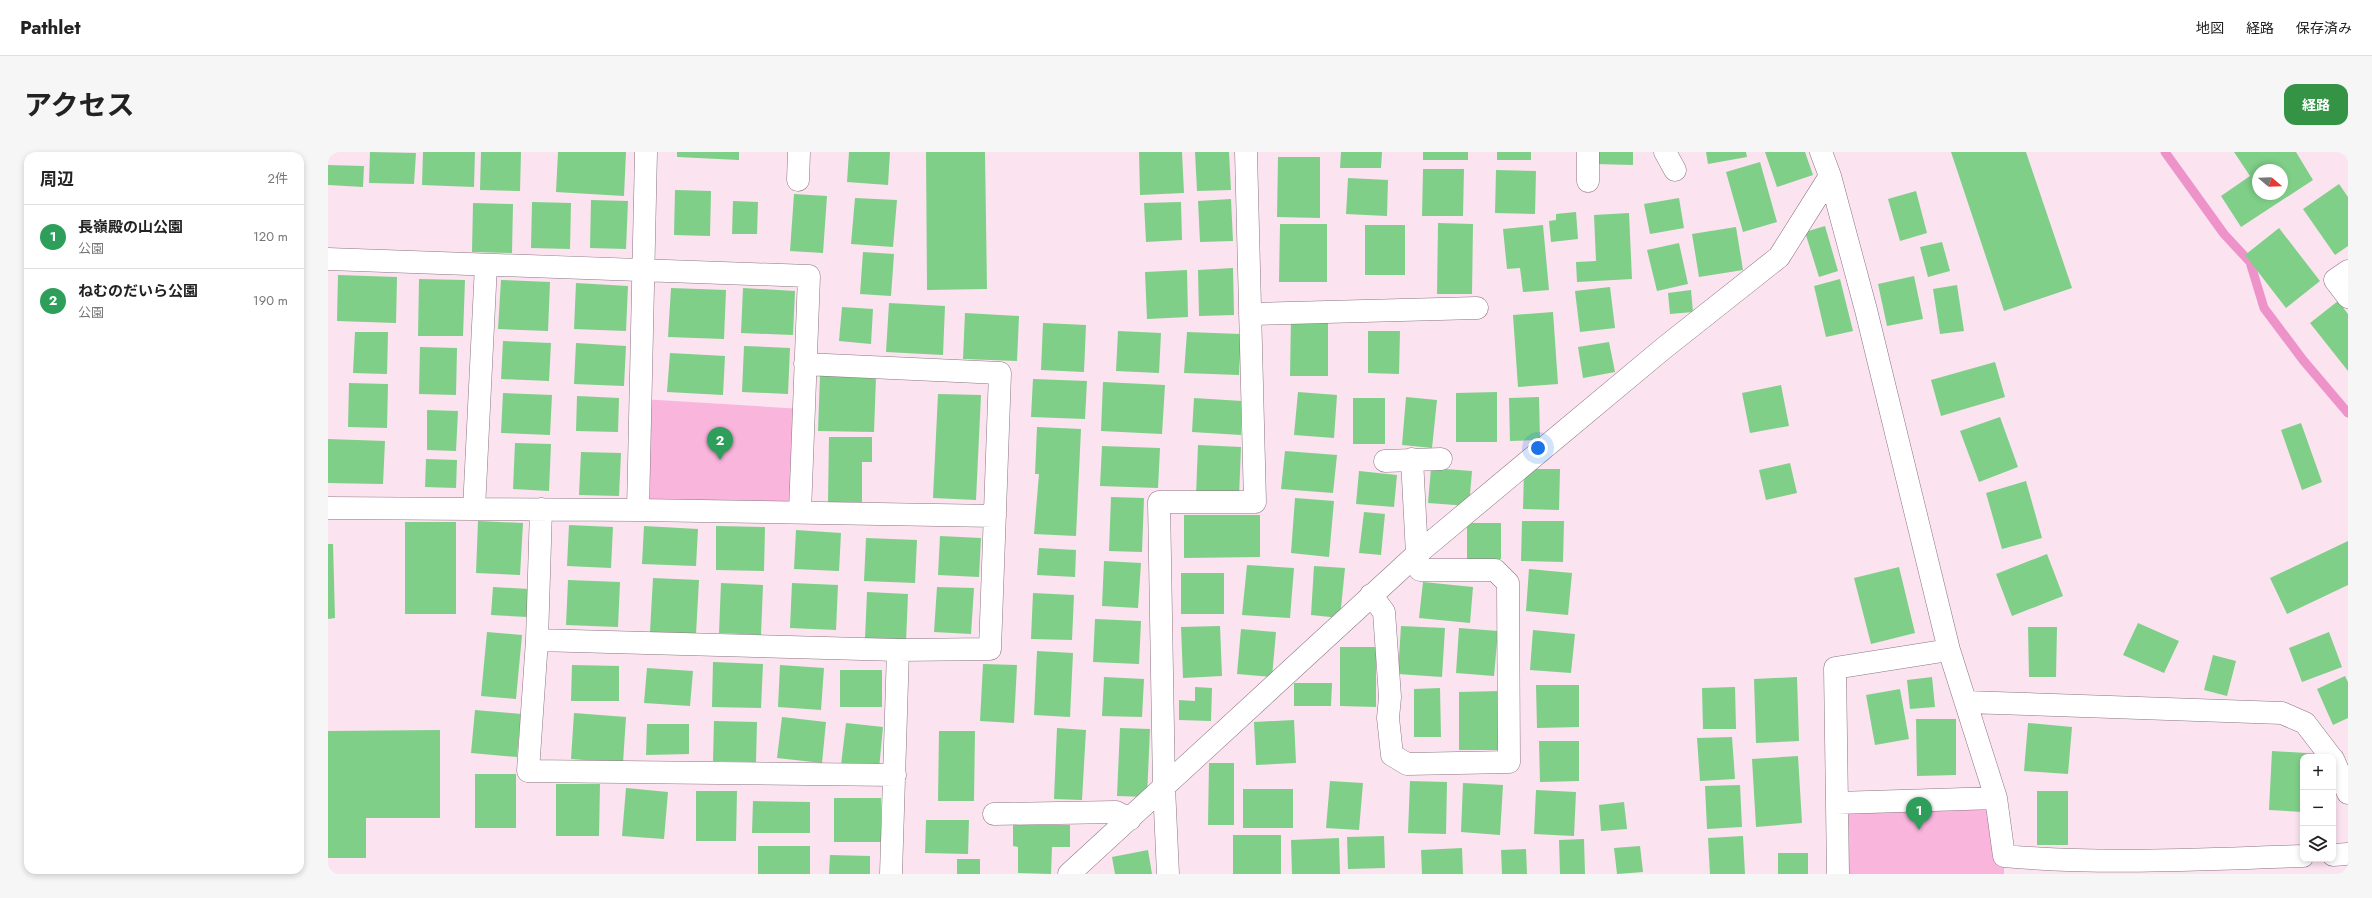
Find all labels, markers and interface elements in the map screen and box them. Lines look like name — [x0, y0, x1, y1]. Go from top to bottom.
text: Pathlet — [20, 14, 80, 41]
text: 地図 — [2196, 18, 2224, 38]
text: 経路 — [2246, 18, 2274, 38]
text: 保存済み — [2296, 18, 2352, 38]
button: 経路 — [2284, 84, 2348, 125]
text: アクセス — [24, 85, 135, 126]
north arrow — [2252, 164, 2288, 200]
text: 周辺 — [40, 167, 74, 191]
text: 2件 — [268, 169, 288, 188]
text: 長嶺殿の山公園 — [78, 216, 183, 238]
text: 1 — [50, 227, 56, 246]
text: 120 m — [253, 227, 288, 246]
text: 公園 — [78, 239, 104, 258]
text: ねむのだいら公園 — [78, 280, 198, 302]
text: 2 — [49, 291, 57, 310]
text: 190 m — [253, 291, 288, 310]
text: 公園 — [78, 303, 104, 322]
pin: 2 — [707, 427, 733, 460]
your location — [1528, 438, 1548, 458]
map controls — [2300, 754, 2336, 862]
button: + — [2300, 754, 2336, 790]
button: − — [2300, 790, 2336, 826]
pin: 1 — [1906, 797, 1932, 830]
button: layers — [2300, 826, 2336, 862]

